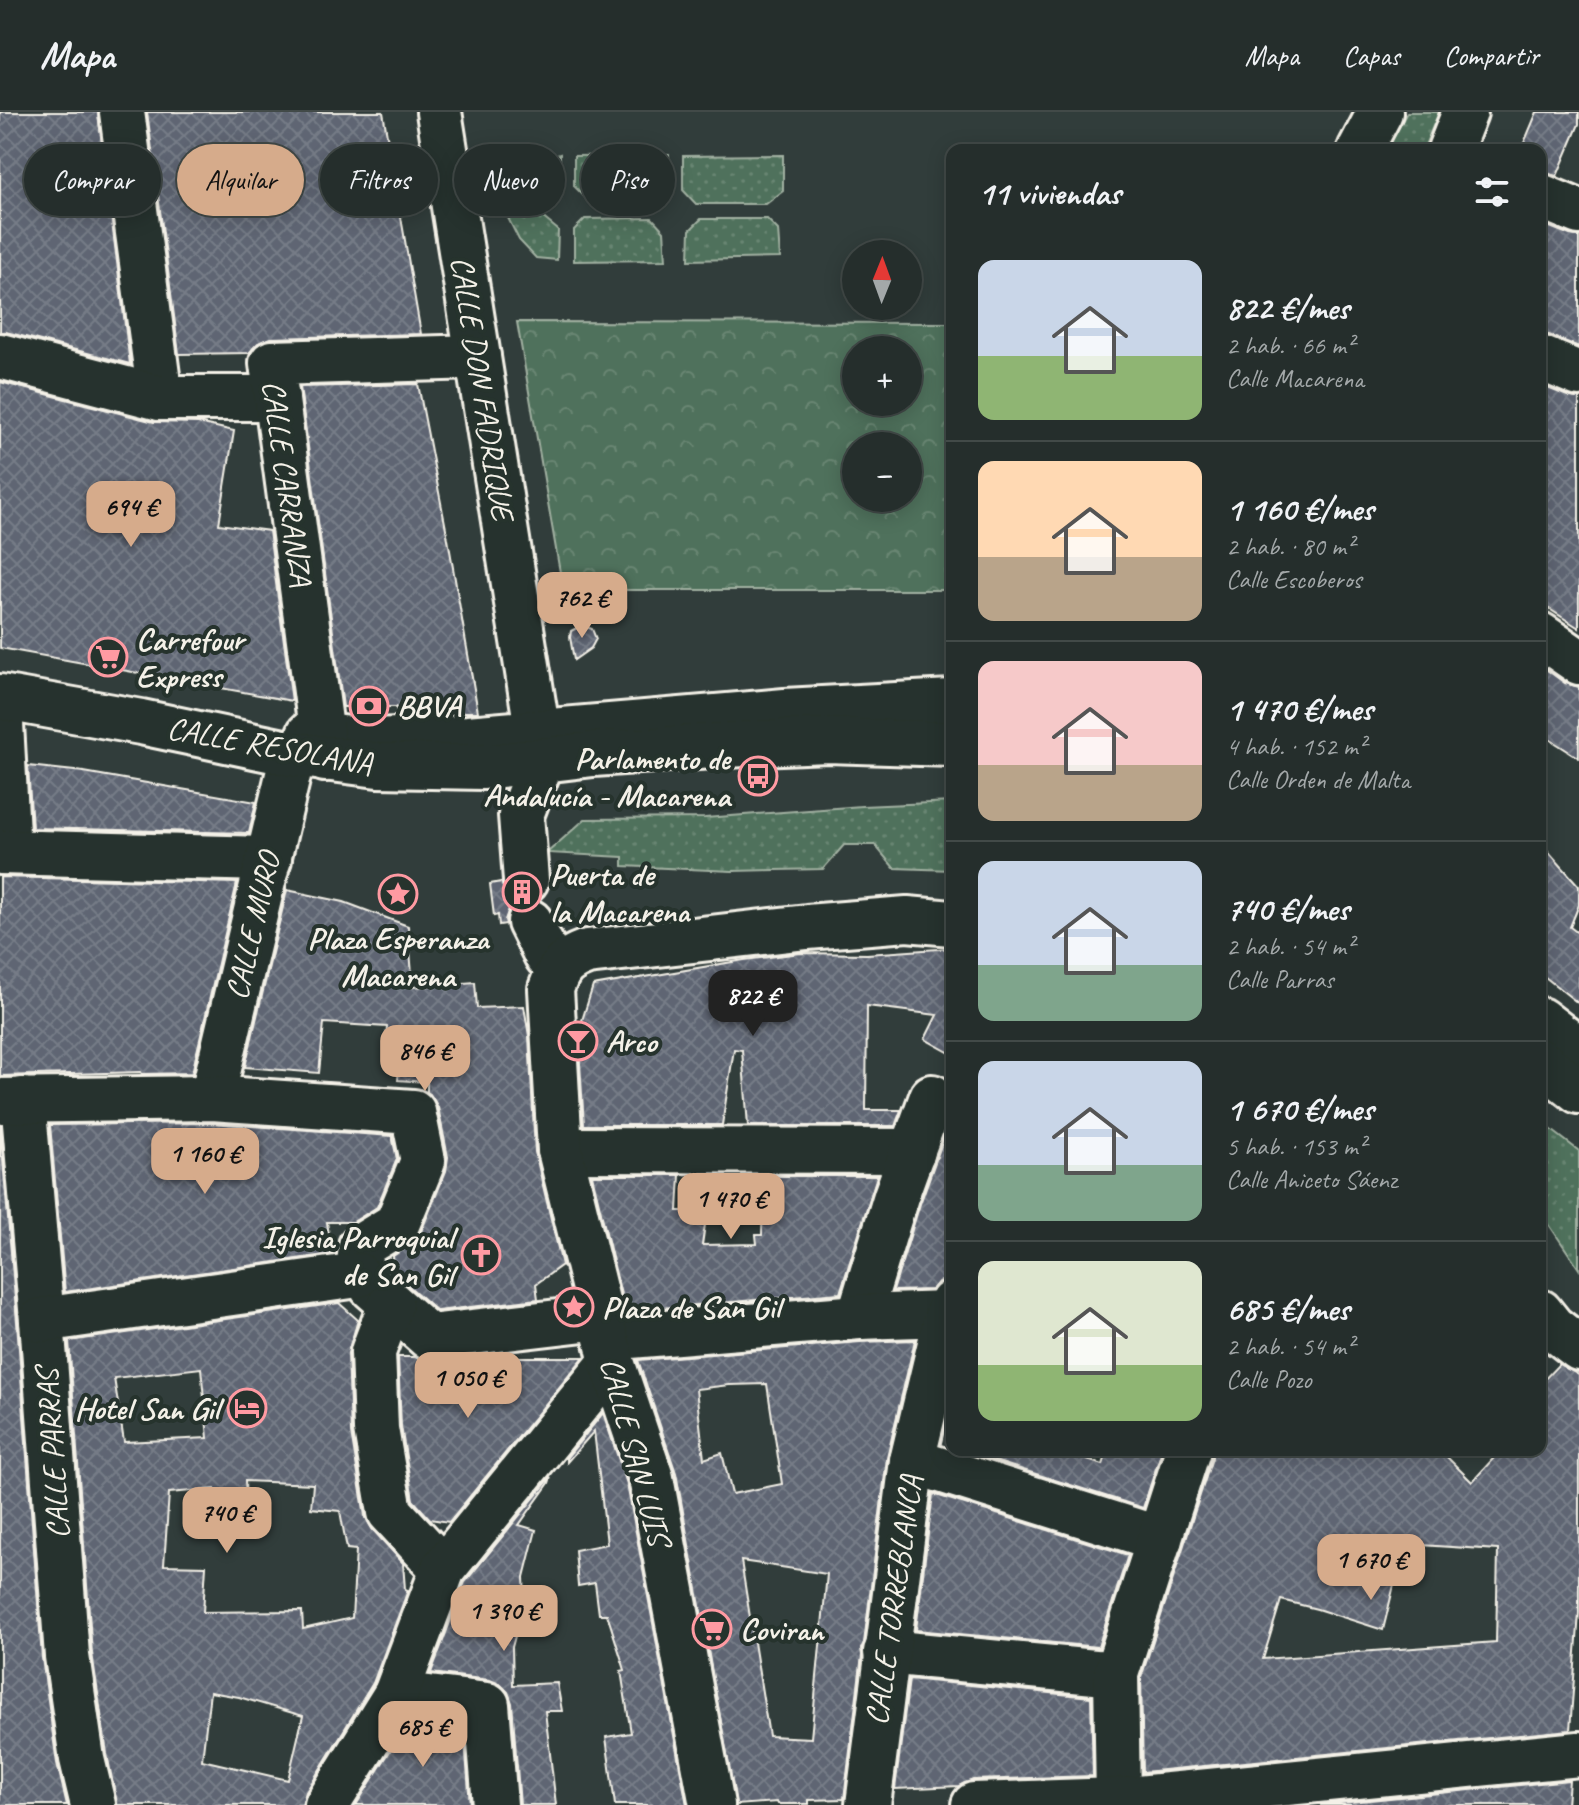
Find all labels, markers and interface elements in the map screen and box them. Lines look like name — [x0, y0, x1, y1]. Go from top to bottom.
text: Mapa — [40, 32, 115, 79]
text: Mapa — [1245, 38, 1299, 73]
text: Capas — [1343, 38, 1400, 73]
text: Compartir — [1444, 38, 1539, 73]
chip: Comprar — [24, 144, 161, 216]
chip: Alquilar — [177, 144, 304, 216]
chip: Filtros — [320, 144, 438, 216]
chip: Nuevo — [454, 144, 565, 216]
chip: Piso — [581, 144, 675, 216]
icon: filters — [1470, 170, 1514, 214]
text: 11 viviendas — [978, 171, 1121, 214]
north arrow — [842, 240, 922, 320]
map controls — [842, 240, 922, 512]
street label: CALLE DON FADRIQUE — [441, 254, 524, 527]
text: 822 €/mes — [1226, 286, 1349, 329]
icon: home — [1042, 292, 1138, 388]
text: 2 hab. · 66 m² — [1226, 329, 1354, 362]
button: + — [842, 336, 922, 416]
text: Calle Macarena — [1226, 362, 1364, 395]
street label: CALLE CARRANZA — [253, 378, 322, 589]
button: − — [842, 432, 922, 512]
pin: 694 € — [75, 481, 187, 549]
text: 1 160 €/mes — [1226, 487, 1374, 530]
text: 694 € — [104, 490, 158, 523]
icon: home — [1042, 493, 1138, 589]
text: 2 hab. · 80 m² — [1226, 530, 1354, 563]
text: Calle Escoberos — [1226, 563, 1361, 596]
pin: 762 € — [526, 572, 638, 640]
text: 762 € — [555, 581, 609, 614]
place label: Carrefour Express — [136, 619, 247, 697]
supermarket icon: Carrefour Express — [87, 636, 129, 678]
bank icon: BBVA — [348, 685, 390, 727]
place label: BBVA — [397, 686, 463, 727]
text: 1 470 €/mes — [1226, 687, 1373, 730]
icon: home — [1042, 693, 1138, 789]
street label: CALLE RESOLANA — [164, 707, 377, 784]
text: 4 hab. · 152 m² — [1226, 730, 1366, 763]
place label: Parlamento de Andalucía - Macarena — [483, 738, 733, 816]
bus stop icon: Parlamento de Andalucía - Macarena — [737, 755, 779, 797]
text: Calle Orden de Malta — [1226, 763, 1410, 796]
street label: CALLE MURO — [216, 846, 290, 1004]
place label: Puerta de la Macarena — [550, 854, 692, 932]
building icon: Puerta de la Macarena — [501, 871, 543, 913]
place icon: Plaza Esperanza Macarena — [377, 873, 419, 915]
text: 740 €/mes — [1226, 887, 1349, 930]
icon: home — [1042, 893, 1138, 989]
place label: Plaza Esperanza Macarena — [308, 918, 491, 996]
text: 2 hab. · 54 m² — [1226, 930, 1354, 963]
text: Calle Parras — [1226, 963, 1334, 996]
pin: 822 € — [697, 970, 809, 1038]
text: 822 € — [726, 979, 780, 1012]
bar icon: Arco — [557, 1020, 599, 1062]
place label: Arco — [606, 1021, 659, 1062]
pin: 846 € — [369, 1025, 481, 1093]
text: 846 € — [398, 1034, 452, 1067]
text: 1 670 €/mes — [1226, 1087, 1373, 1130]
icon: home — [1042, 1093, 1138, 1189]
pin: 1 160 € — [131, 1128, 279, 1196]
text: 5 hab. · 153 m² — [1226, 1130, 1366, 1163]
text: 1 160 € — [169, 1137, 241, 1170]
text: Calle Aniceto Sáenz — [1226, 1163, 1397, 1196]
pin: 1 470 € — [657, 1173, 805, 1241]
text: 1 470 € — [696, 1182, 766, 1215]
place label: Iglesia Parroquial de San Gil — [262, 1217, 459, 1295]
church icon: Iglesia Parroquial de San Gil — [460, 1234, 502, 1276]
place icon: Plaza de San Gil — [553, 1286, 595, 1328]
place label: Plaza de San Gil — [602, 1287, 786, 1328]
text: 685 €/mes — [1226, 1287, 1349, 1330]
icon: home — [1042, 1293, 1138, 1389]
text: 2 hab. · 54 m² — [1226, 1330, 1354, 1363]
pin: 1 050 € — [394, 1352, 542, 1420]
street label: CALLE SAN LUIS — [591, 1353, 682, 1555]
street label: CALLE PARRAS — [26, 1361, 79, 1540]
text: 1 050 € — [433, 1361, 503, 1394]
text: Calle Pozo — [1226, 1363, 1311, 1396]
hotel icon: Hotel San Gil — [226, 1387, 268, 1429]
place label: Hotel San Gil — [74, 1388, 225, 1429]
street label: CALLE TORREBLANCA — [856, 1472, 931, 1728]
pin: 740 € — [171, 1487, 283, 1555]
text: 740 € — [201, 1496, 254, 1529]
pin: 1 670 € — [1297, 1534, 1445, 1602]
text: 1 670 € — [1335, 1543, 1407, 1576]
pin: 1 390 € — [430, 1585, 578, 1653]
text: 1 390 € — [469, 1594, 539, 1627]
supermarket icon: Coviran — [691, 1608, 733, 1650]
place label: Coviran — [740, 1609, 826, 1650]
pin: 685 € — [367, 1701, 479, 1769]
text: 685 € — [396, 1710, 450, 1743]

